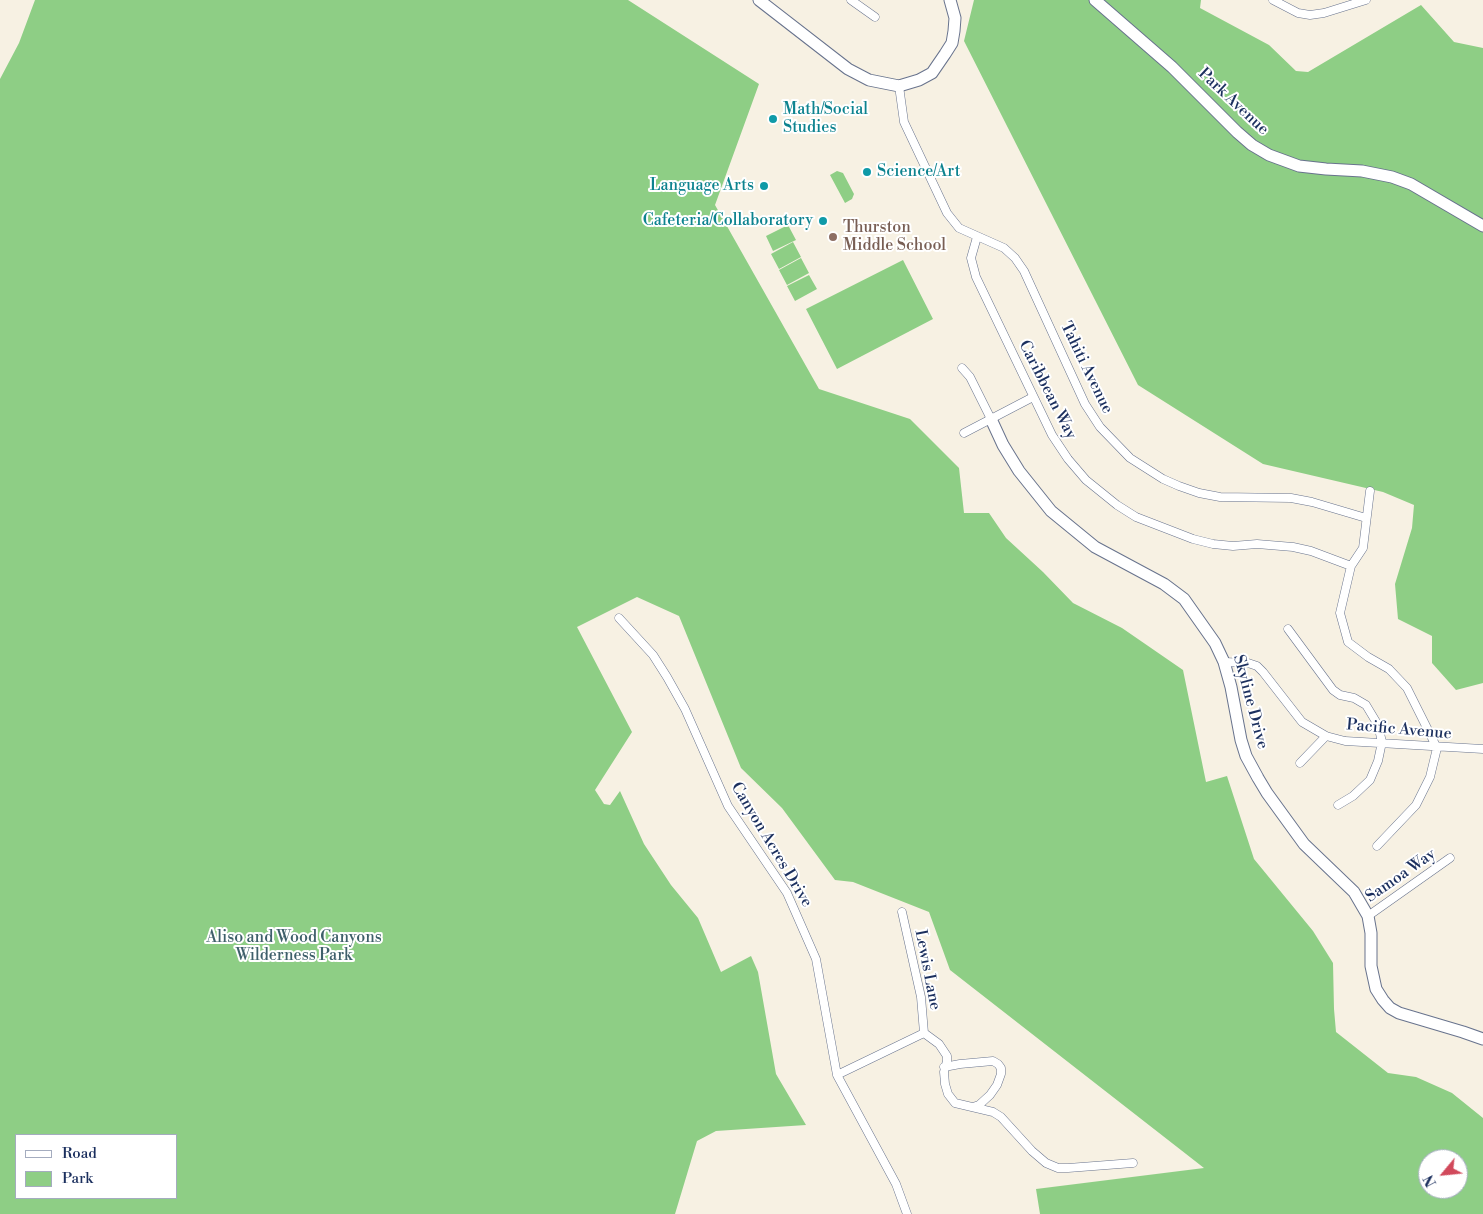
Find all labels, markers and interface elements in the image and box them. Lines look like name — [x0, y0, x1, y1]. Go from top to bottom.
street label: Park Avenue — [1194, 65, 1272, 139]
place label: Math/Social Studies — [783, 100, 868, 138]
marker: Math/Social Studies — [767, 113, 779, 125]
place label: Science/Art — [877, 162, 960, 182]
marker: Science/Art — [861, 166, 873, 178]
place label: Language Arts — [650, 176, 754, 196]
marker: Language Arts — [758, 180, 770, 192]
place label: Cafeteria/Collaboratory — [643, 211, 813, 231]
marker: Cafeteria/Collaboratory — [817, 215, 829, 227]
place label: Thurston Middle School — [843, 218, 946, 256]
marker: Thurston Middle School — [827, 231, 839, 243]
street label: Tahiti Avenue — [1055, 319, 1117, 417]
street label: Caribbean Way — [1014, 337, 1080, 443]
street label: Skyline Drive — [1228, 653, 1272, 751]
street label: Pacific Avenue — [1346, 716, 1452, 744]
street label: Canyon Acres Drive — [726, 779, 816, 911]
street label: Samoa Way — [1362, 845, 1440, 907]
park label: Aliso and Wood Canyons Wilderness Park — [206, 928, 382, 966]
street label: Lewis Lane — [910, 928, 944, 1012]
legend — [15, 1134, 178, 1199]
text: Road — [62, 1144, 97, 1163]
north arrow — [1418, 1149, 1468, 1199]
text: Park — [62, 1169, 93, 1188]
text: N — [1420, 1171, 1441, 1190]

